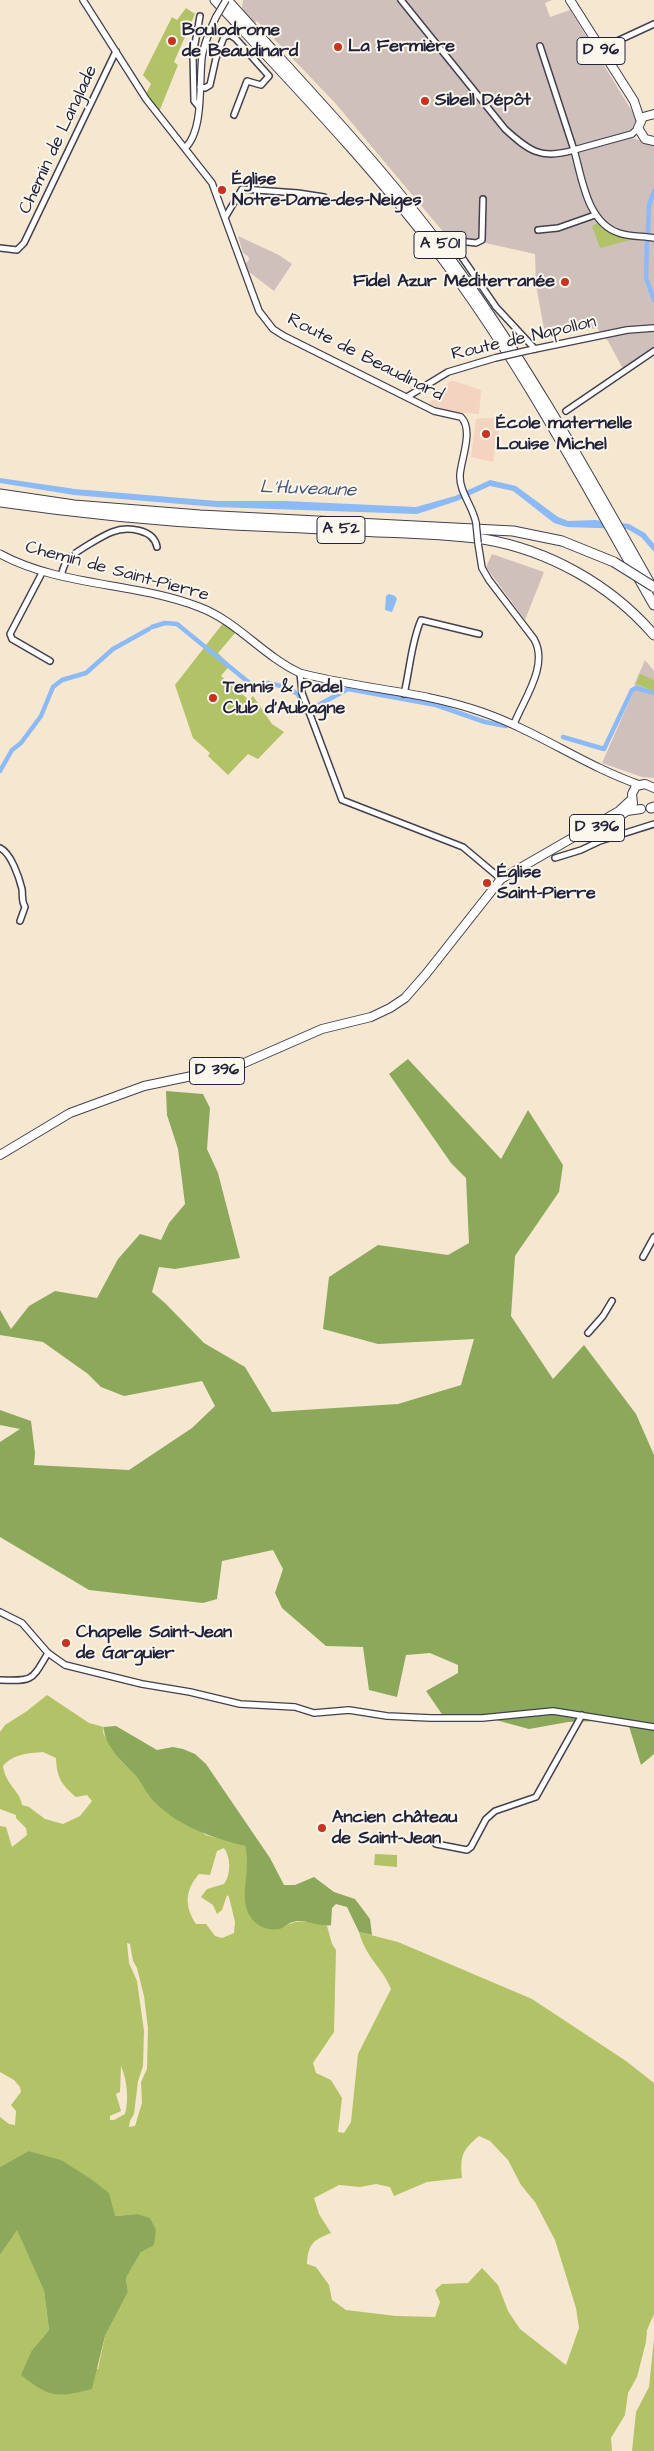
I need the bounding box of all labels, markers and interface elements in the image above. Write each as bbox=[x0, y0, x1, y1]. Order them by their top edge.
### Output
place label: Boulodrome de Beaudinard bbox=[182, 20, 298, 62]
marker: Boulodrome de Beaudinard bbox=[166, 35, 178, 47]
place label: La Fermière bbox=[348, 36, 455, 58]
road number: D 96 bbox=[577, 37, 625, 64]
marker: La Fermière bbox=[332, 41, 344, 53]
street label: Chemin de Langlade bbox=[15, 62, 103, 218]
place label: Sibell Dépôt bbox=[435, 90, 531, 112]
marker: Sibell Dépôt bbox=[419, 95, 431, 107]
place label: Église Notre-Dame-des-Neiges bbox=[232, 169, 422, 212]
marker: Église Notre-Dame-des-Neiges bbox=[216, 184, 228, 196]
road number: A 501 bbox=[414, 232, 466, 258]
place label: Fidel Azur Méditerranée bbox=[353, 271, 555, 293]
marker: Fidel Azur Méditerranée bbox=[559, 276, 571, 288]
street label: Route de Beaudinard bbox=[283, 309, 447, 407]
street label: Route de Napollon bbox=[450, 312, 598, 366]
place label: École maternelle Louise Michel bbox=[496, 413, 632, 456]
marker: École maternelle Louise Michel bbox=[480, 428, 492, 440]
water label: L'Huveaune bbox=[259, 477, 357, 503]
road number: A 52 bbox=[317, 516, 365, 544]
street label: Chemin de Saint-Pierre bbox=[23, 537, 211, 607]
place label: Tennis & Padel Club d'Aubagne bbox=[223, 677, 345, 720]
marker: Tennis & Padel Club d'Aubagne bbox=[207, 692, 219, 704]
road number: D 396 bbox=[570, 814, 624, 841]
place label: Église Saint-Pierre bbox=[497, 862, 596, 904]
marker: Église Saint-Pierre bbox=[481, 877, 493, 889]
road number: D 396 bbox=[190, 1058, 244, 1084]
place label: Chapelle Saint-Jean de Garguier bbox=[76, 1622, 232, 1665]
marker: Chapelle Saint-Jean de Garguier bbox=[60, 1637, 72, 1649]
place label: Ancien château de Saint-Jean bbox=[332, 1807, 457, 1850]
marker: Ancien château de Saint-Jean bbox=[316, 1822, 328, 1834]

